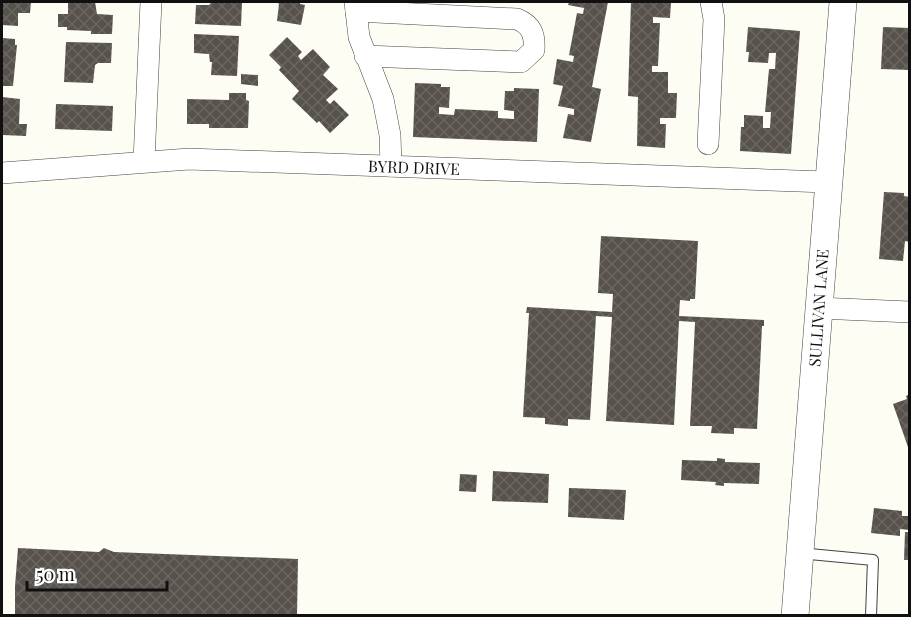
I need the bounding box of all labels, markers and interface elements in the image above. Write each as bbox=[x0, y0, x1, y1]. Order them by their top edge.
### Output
street label: BYRD DRIVE bbox=[368, 155, 460, 179]
street label: SULLIVAN LANE bbox=[803, 248, 833, 368]
scale bar bbox=[27, 554, 166, 592]
text: 50 m bbox=[36, 562, 75, 586]

